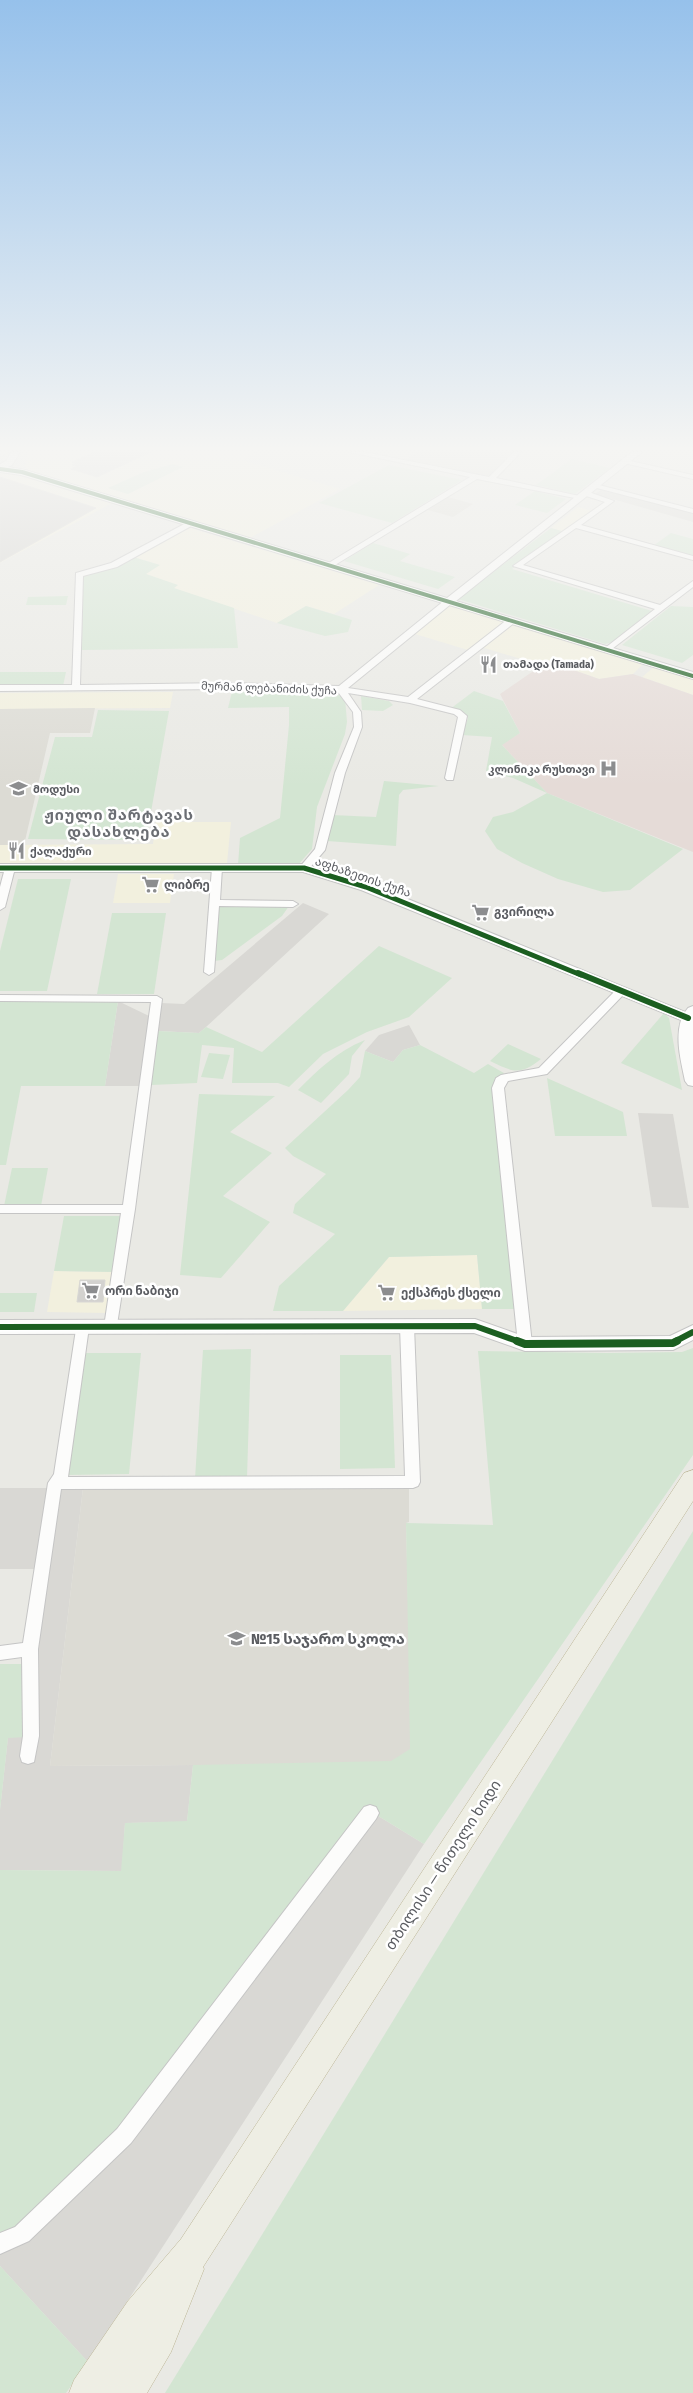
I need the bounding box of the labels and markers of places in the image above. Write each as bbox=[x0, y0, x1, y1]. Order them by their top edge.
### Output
restaurant icon: თამადა (Tamada) bbox=[479, 654, 499, 674]
place label: თამადა (Tamada) bbox=[503, 658, 594, 671]
hospital icon: კლინიკა რუსთავი bbox=[599, 759, 619, 779]
place label: კლინიკა რუსთავი bbox=[488, 763, 595, 776]
school or university icon: მოდუსი bbox=[9, 779, 29, 799]
place label: მოდუსი bbox=[33, 783, 80, 796]
restaurant icon: ქალაქური bbox=[6, 841, 26, 861]
place label: ქალაქური bbox=[30, 845, 92, 858]
supermarket icon: ლიბრე bbox=[140, 875, 160, 895]
place label: ლიბრე bbox=[164, 878, 210, 893]
supermarket icon: გვირილა bbox=[470, 902, 490, 922]
place label: გვირილა bbox=[494, 905, 554, 920]
supermarket icon: ორი ნაბიჯი bbox=[81, 1281, 101, 1301]
supermarket icon: ექსპრეს ქსელი bbox=[377, 1283, 397, 1303]
place label: ორი ნაბიჯი bbox=[105, 1284, 179, 1298]
place label: ექსპრეს ქსელი bbox=[401, 1286, 501, 1301]
school or university icon: №15 საჯარო სკოლა bbox=[227, 1629, 247, 1649]
place label: №15 საჯარო სკოლა bbox=[251, 1630, 405, 1648]

